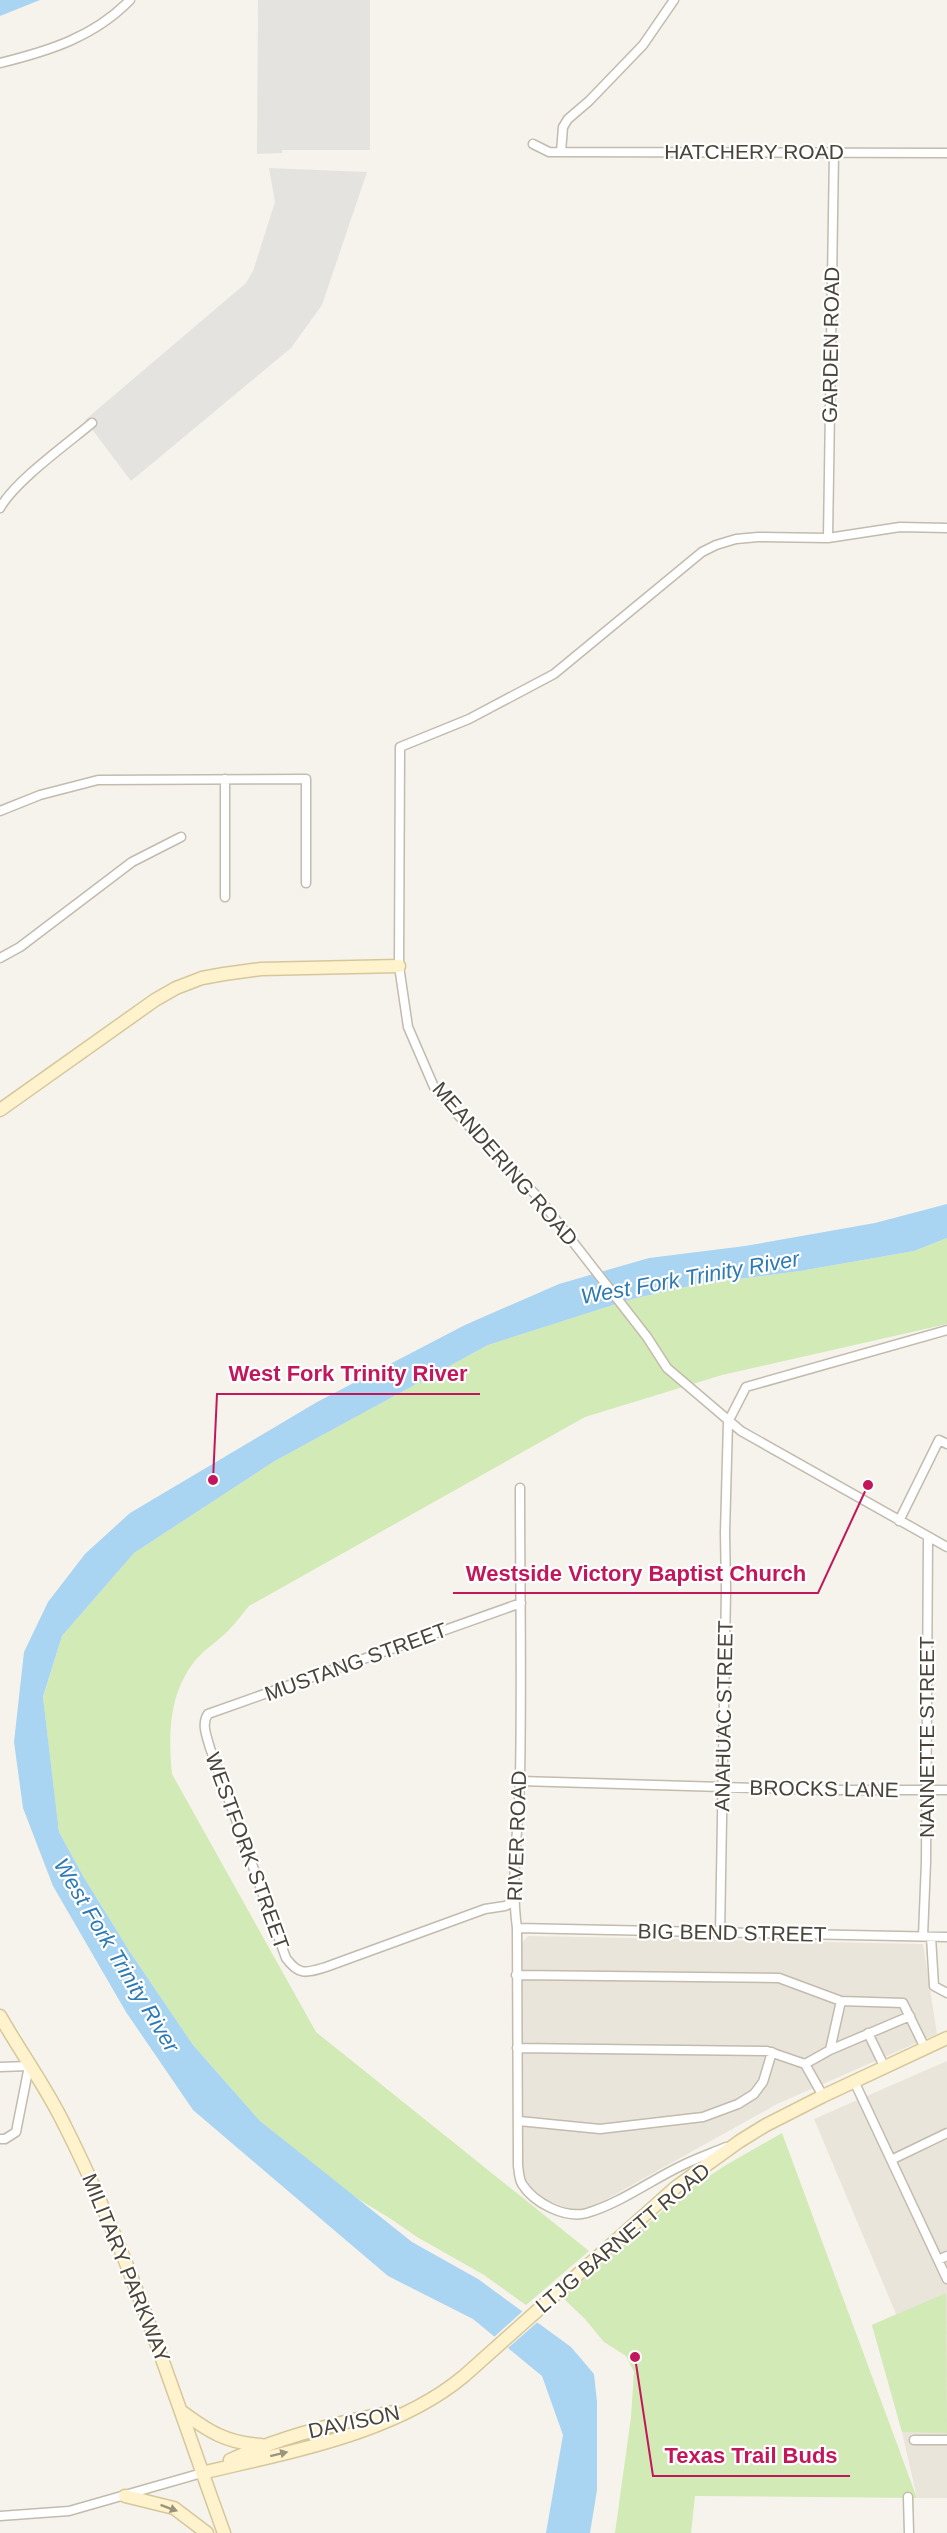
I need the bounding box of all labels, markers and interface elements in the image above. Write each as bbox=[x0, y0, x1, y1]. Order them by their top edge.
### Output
street label: HATCHERY ROAD bbox=[664, 140, 844, 163]
street label: GARDEN ROAD bbox=[818, 267, 843, 423]
street label: MEANDERING ROAD bbox=[428, 1077, 583, 1250]
water label: West Fork Trinity River bbox=[579, 1246, 803, 1309]
callout: West Fork Trinity River bbox=[217, 1354, 480, 1394]
text: West Fork Trinity River bbox=[228, 1361, 468, 1386]
callout: Westside Victory Baptist Church bbox=[453, 1553, 818, 1593]
text: Westside Victory Baptist Church bbox=[466, 1561, 806, 1586]
street label: MUSTANG STREET bbox=[262, 1618, 450, 1705]
street label: ANAHUAC STREET bbox=[710, 1620, 737, 1812]
street label: NANNETTE STREET bbox=[915, 1636, 938, 1838]
street label: WESTFORK STREET bbox=[201, 1749, 294, 1952]
street label: RIVER ROAD bbox=[503, 1770, 530, 1902]
street label: BROCKS LANE bbox=[749, 1776, 899, 1801]
water label: West Fork Trinity River bbox=[49, 1854, 185, 2058]
street label: BIG BEND STREET bbox=[637, 1919, 827, 1946]
street label: LTJG BARNETT ROAD bbox=[531, 2158, 714, 2317]
street label: MILITARY PARKWAY bbox=[78, 2170, 175, 2366]
street label: DAVISON bbox=[306, 2401, 402, 2442]
callout: Texas Trail Buds bbox=[653, 2436, 850, 2476]
text: Texas Trail Buds bbox=[664, 2443, 838, 2468]
one-way arrow bbox=[270, 2448, 288, 2458]
one-way arrow bbox=[160, 2503, 178, 2513]

